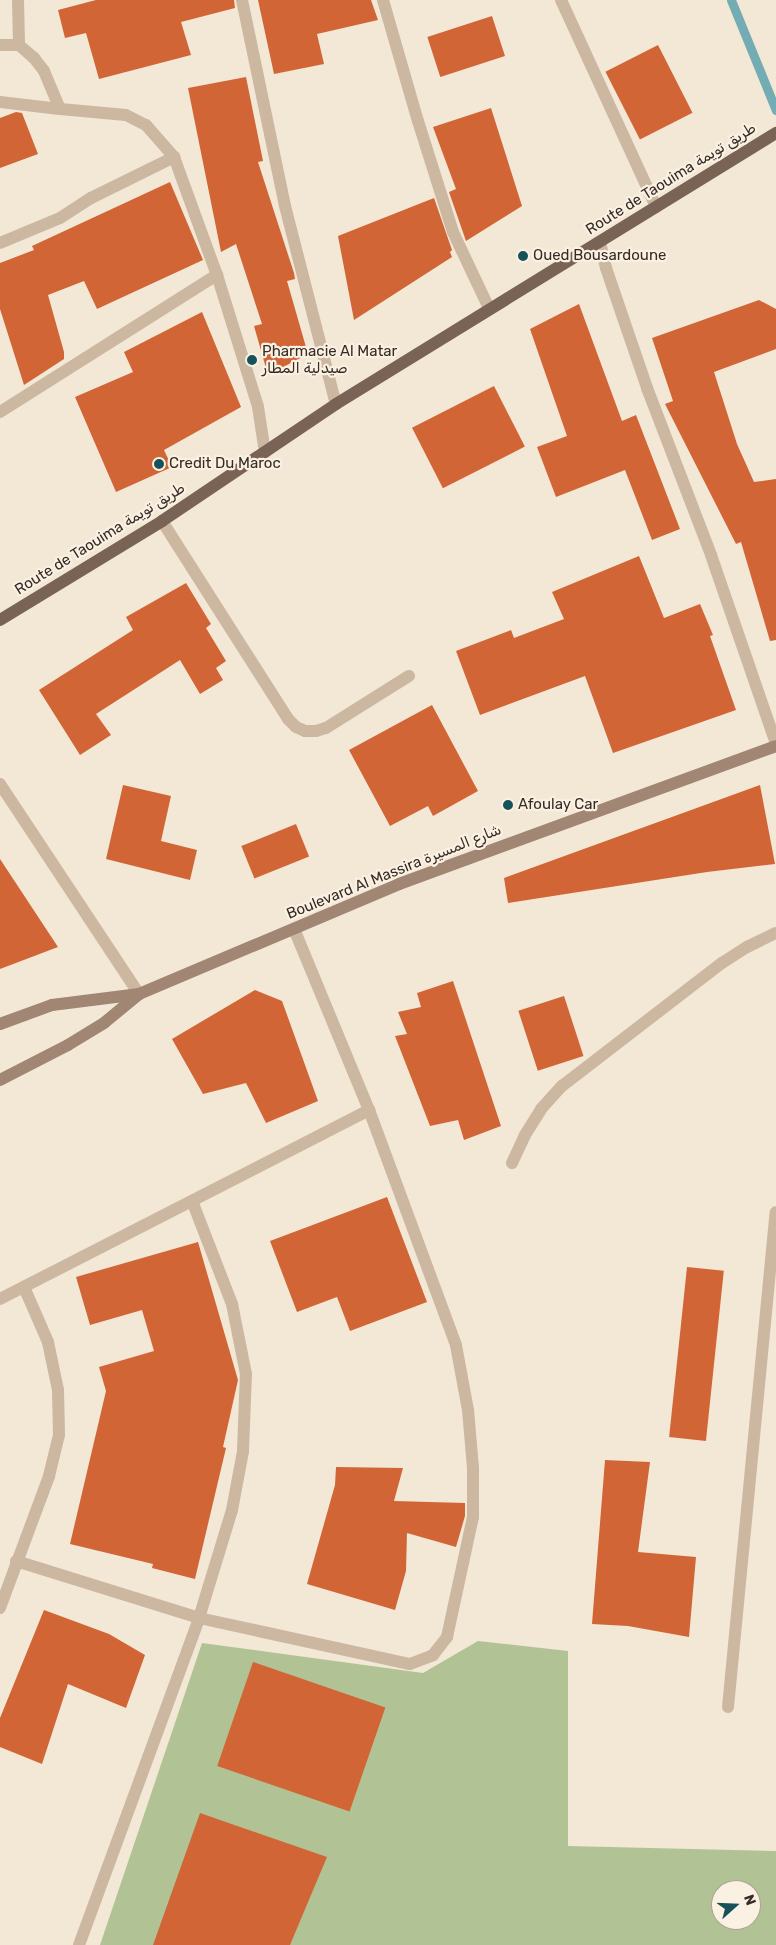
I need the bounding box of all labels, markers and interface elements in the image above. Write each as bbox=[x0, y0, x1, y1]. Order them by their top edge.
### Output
street label: Route de Taouima طريق تويمة bbox=[583, 119, 759, 239]
place label: Oued Bousardoune bbox=[533, 247, 666, 265]
marker: Oued Bousardoune bbox=[517, 250, 529, 262]
place label: Pharmacie Al Matar صيدلية المطار bbox=[262, 342, 398, 377]
marker: Pharmacie Al Matar صيدلية المطار bbox=[246, 354, 258, 366]
place label: Credit Du Maroc bbox=[169, 455, 281, 473]
marker: Credit Du Maroc bbox=[153, 458, 165, 470]
street label: Route de Taouima طريق تويمة bbox=[12, 479, 188, 599]
place label: Afoulay Car bbox=[518, 796, 599, 814]
marker: Afoulay Car bbox=[502, 799, 514, 811]
street label: Boulevard Al Massira شارع المسيرة bbox=[284, 821, 504, 923]
north arrow bbox=[711, 1880, 761, 1930]
text: N bbox=[740, 1892, 759, 1908]

